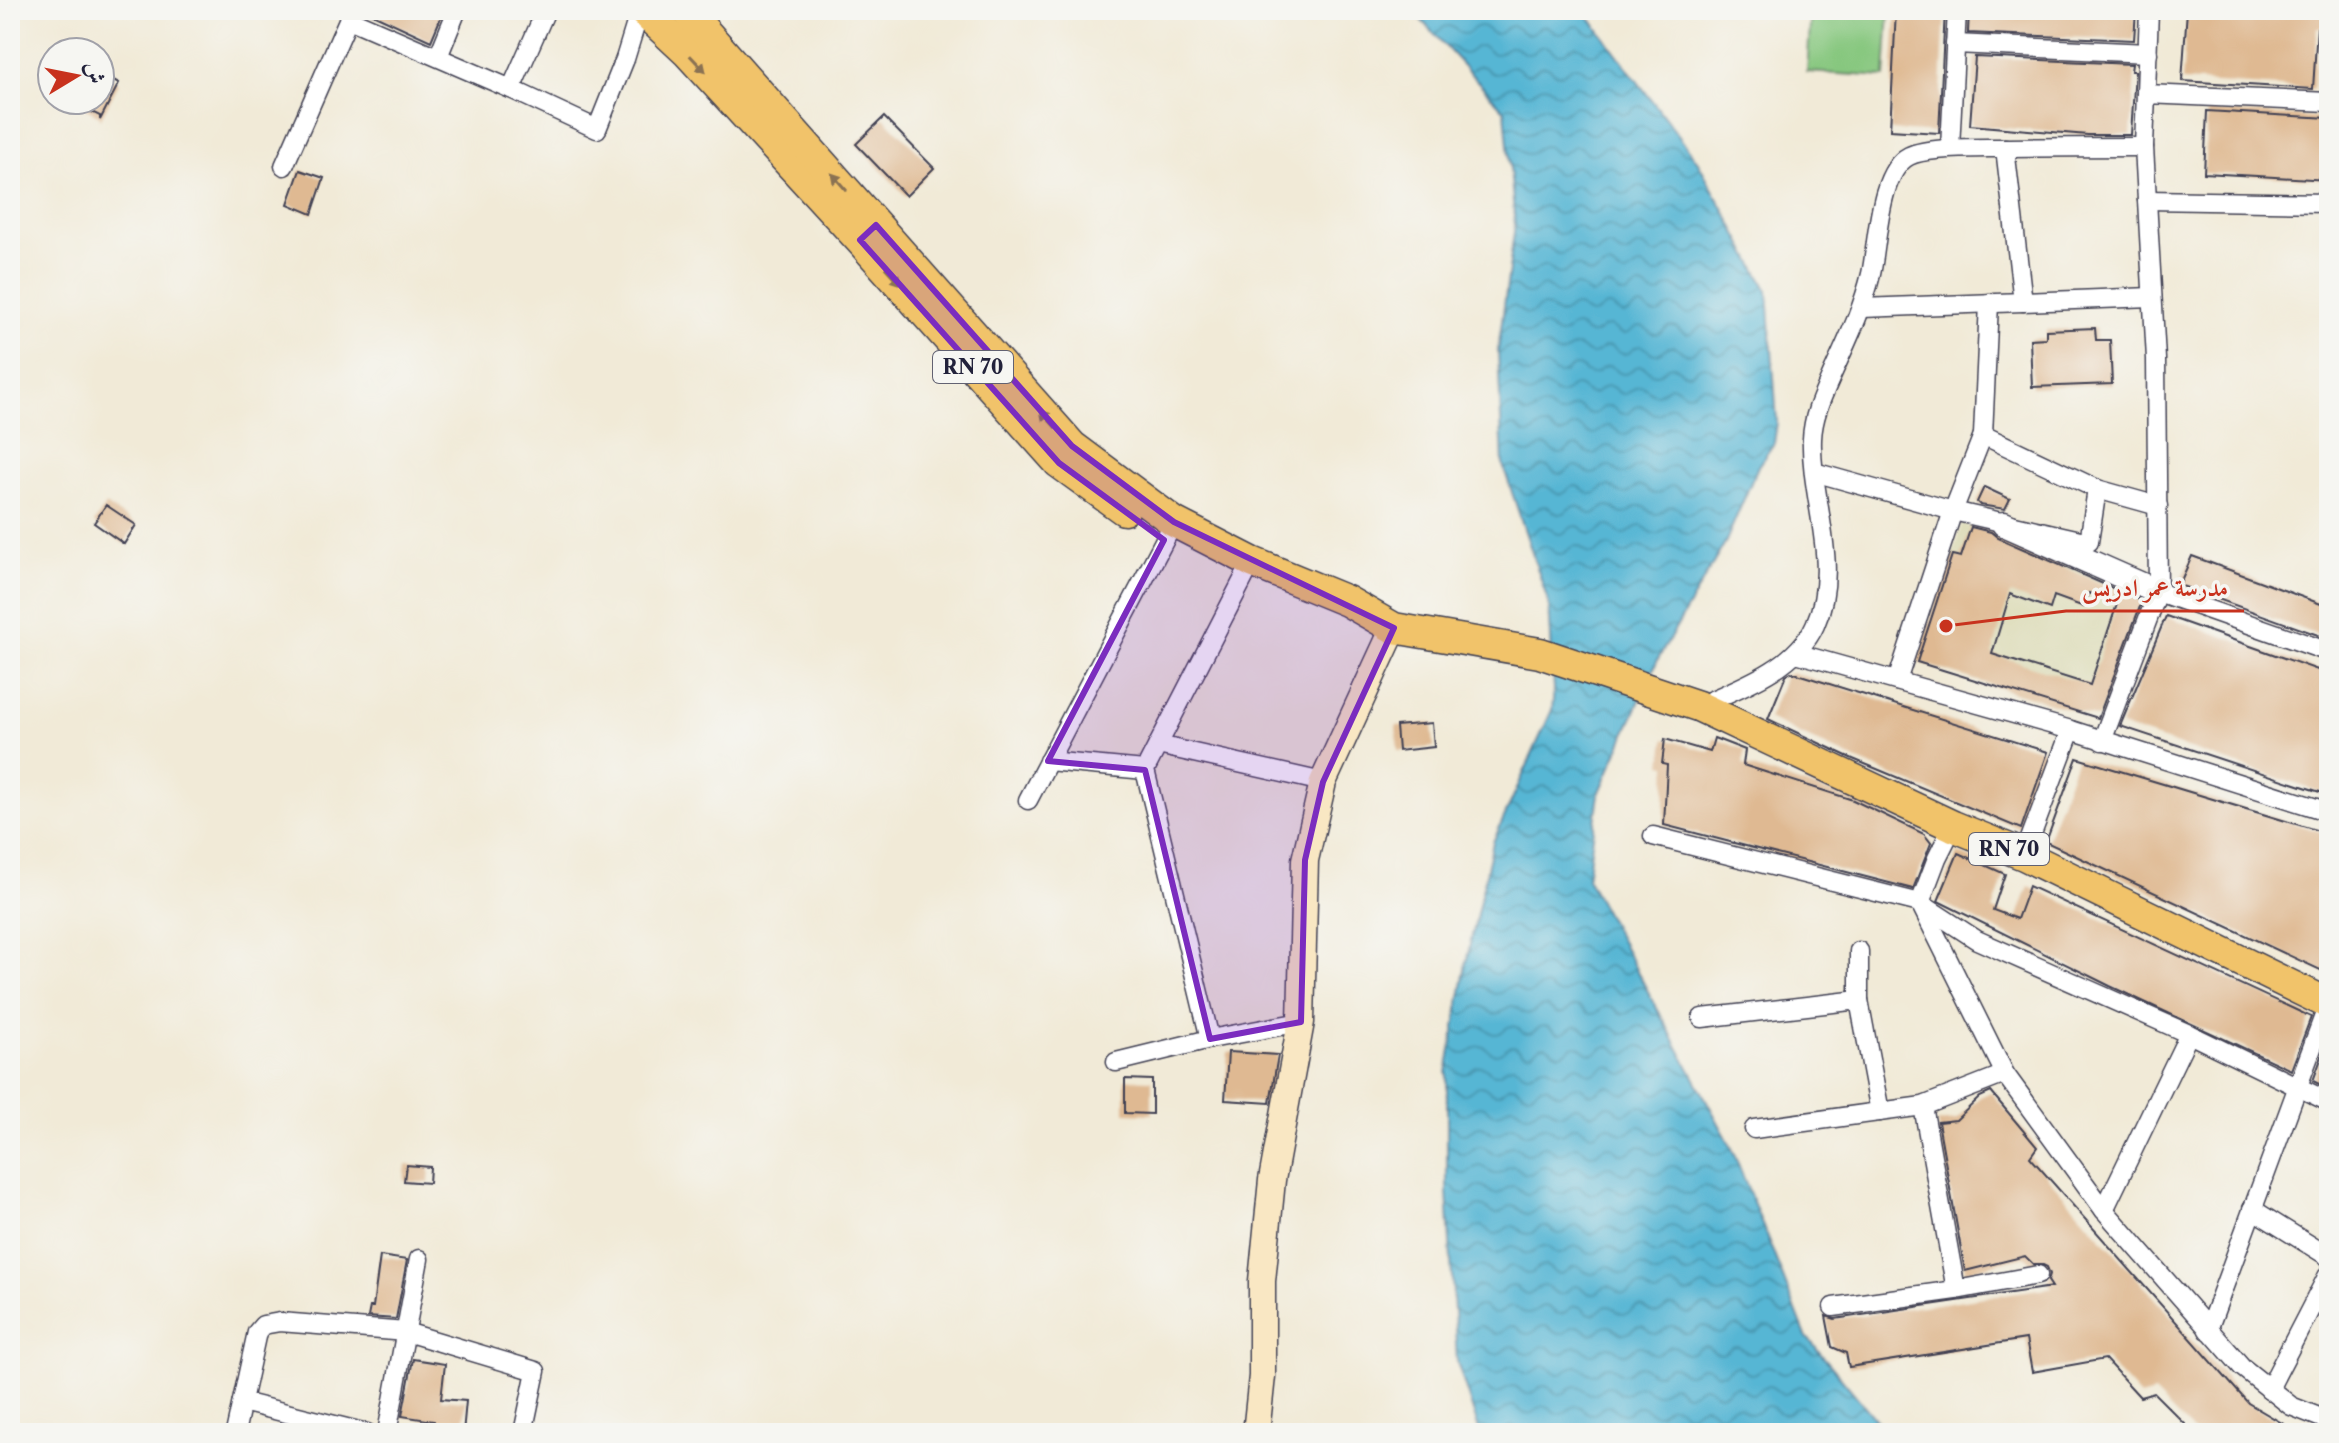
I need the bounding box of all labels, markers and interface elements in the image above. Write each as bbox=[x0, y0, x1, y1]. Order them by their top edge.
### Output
north arrow bbox=[36, 36, 116, 116]
one-way arrow bbox=[689, 54, 707, 73]
text: ش bbox=[80, 60, 110, 86]
one-way arrow bbox=[830, 172, 848, 191]
one-way arrow bbox=[883, 267, 901, 286]
road number: RN 70 bbox=[933, 351, 1013, 383]
one-way arrow bbox=[1040, 409, 1057, 429]
callout: مدرسة عمر ادريس bbox=[2066, 563, 2244, 611]
text: مدرسة عمر ادريس bbox=[2082, 573, 2228, 604]
road number: RN 70 bbox=[1969, 833, 2049, 865]

